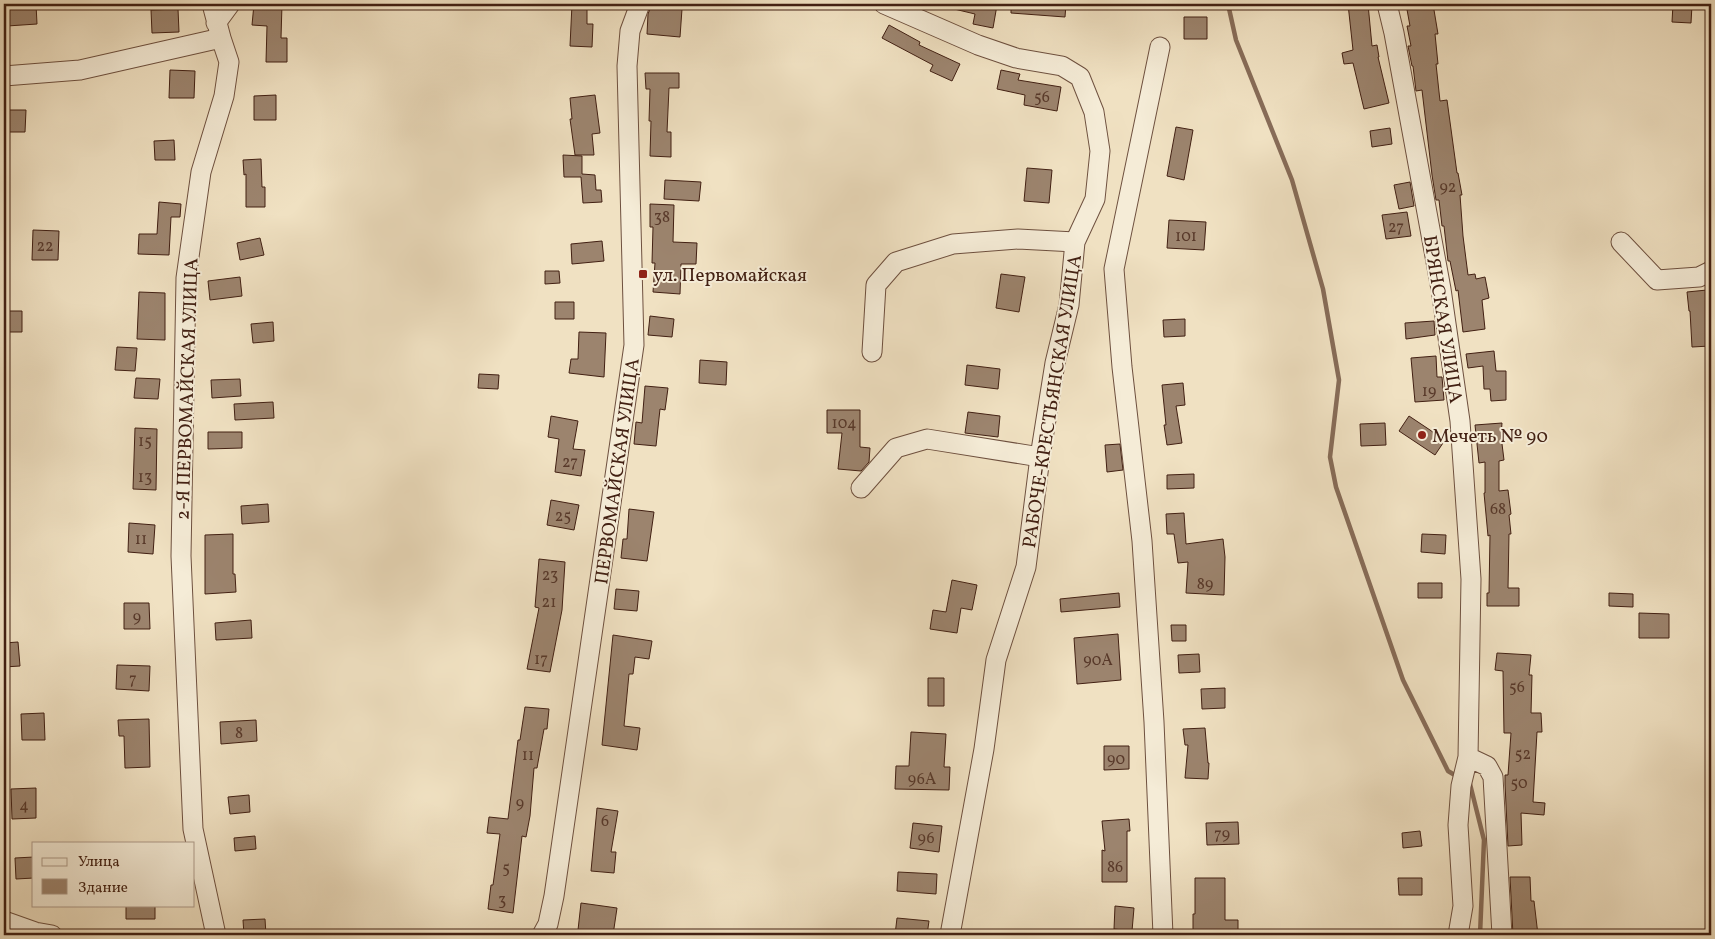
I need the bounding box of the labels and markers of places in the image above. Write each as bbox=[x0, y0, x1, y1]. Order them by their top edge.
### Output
place label: ул. Первомайская bbox=[653, 263, 807, 289]
marker: ул. Первомайская bbox=[637, 268, 649, 280]
place label: Мечеть № 90 bbox=[1432, 424, 1548, 450]
marker: Мечеть № 90 bbox=[1416, 429, 1428, 441]

